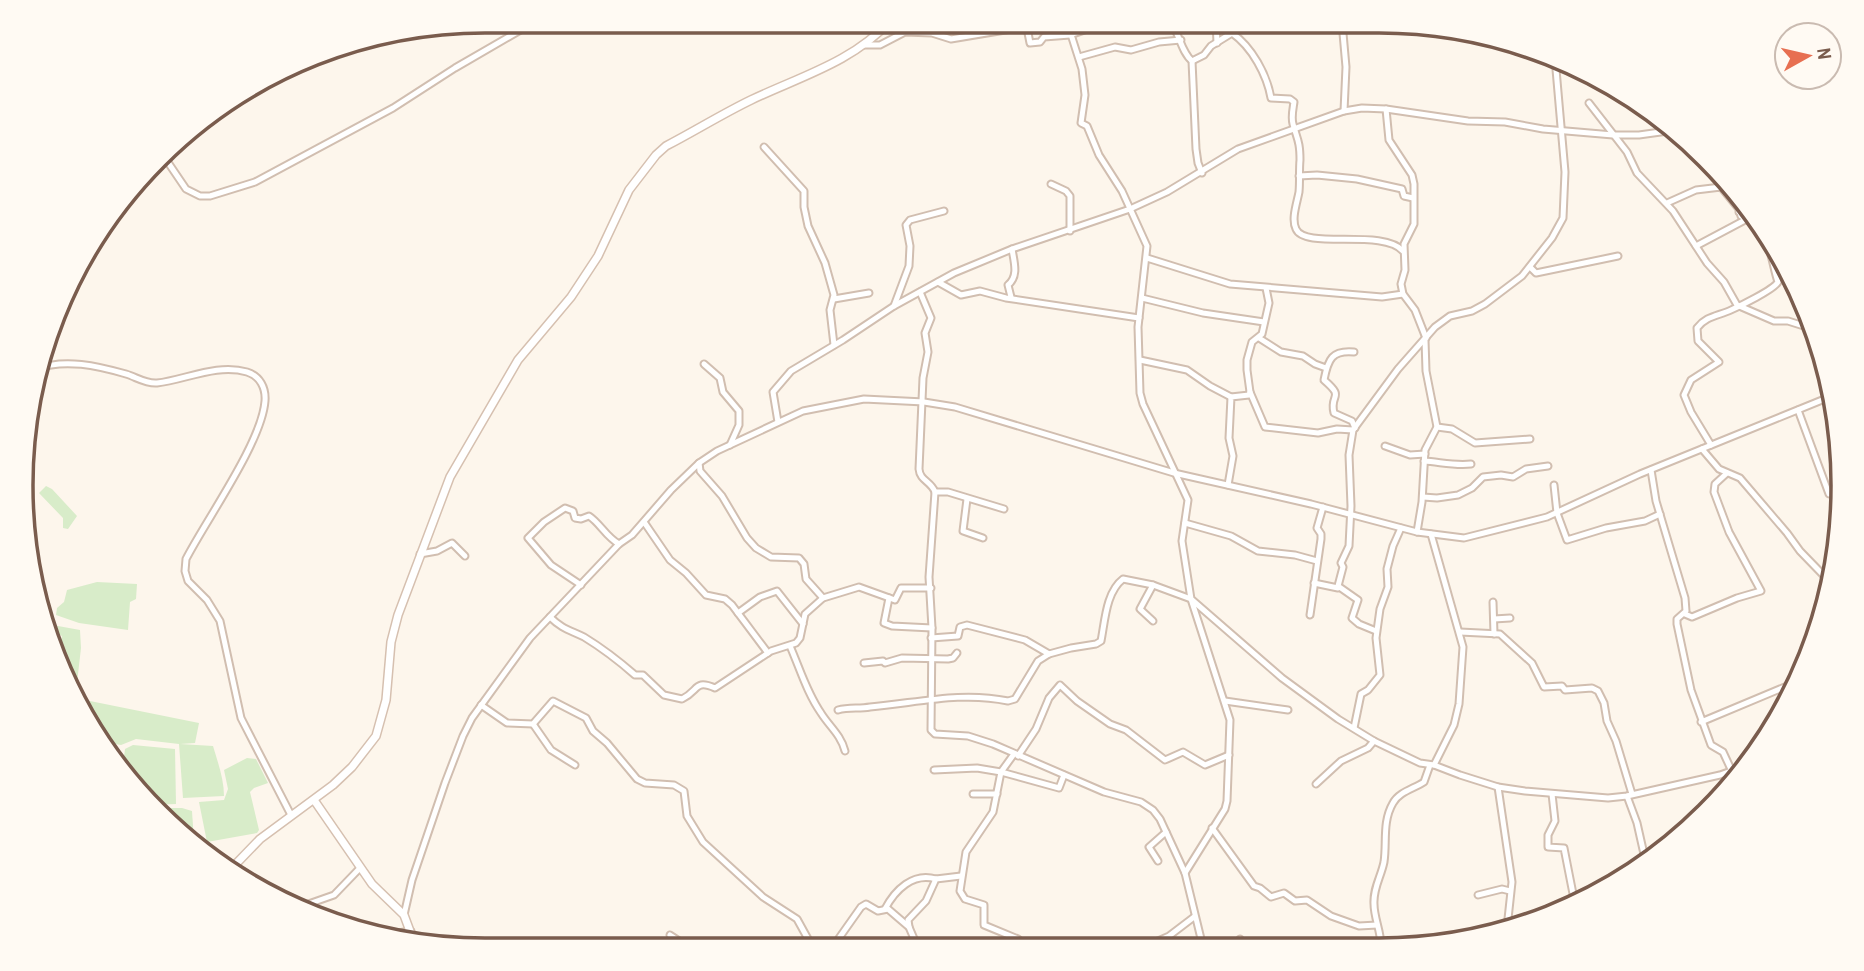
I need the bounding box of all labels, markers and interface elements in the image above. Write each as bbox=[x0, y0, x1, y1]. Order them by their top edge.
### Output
north arrow bbox=[1773, 21, 1843, 91]
text: N bbox=[1811, 46, 1838, 61]

